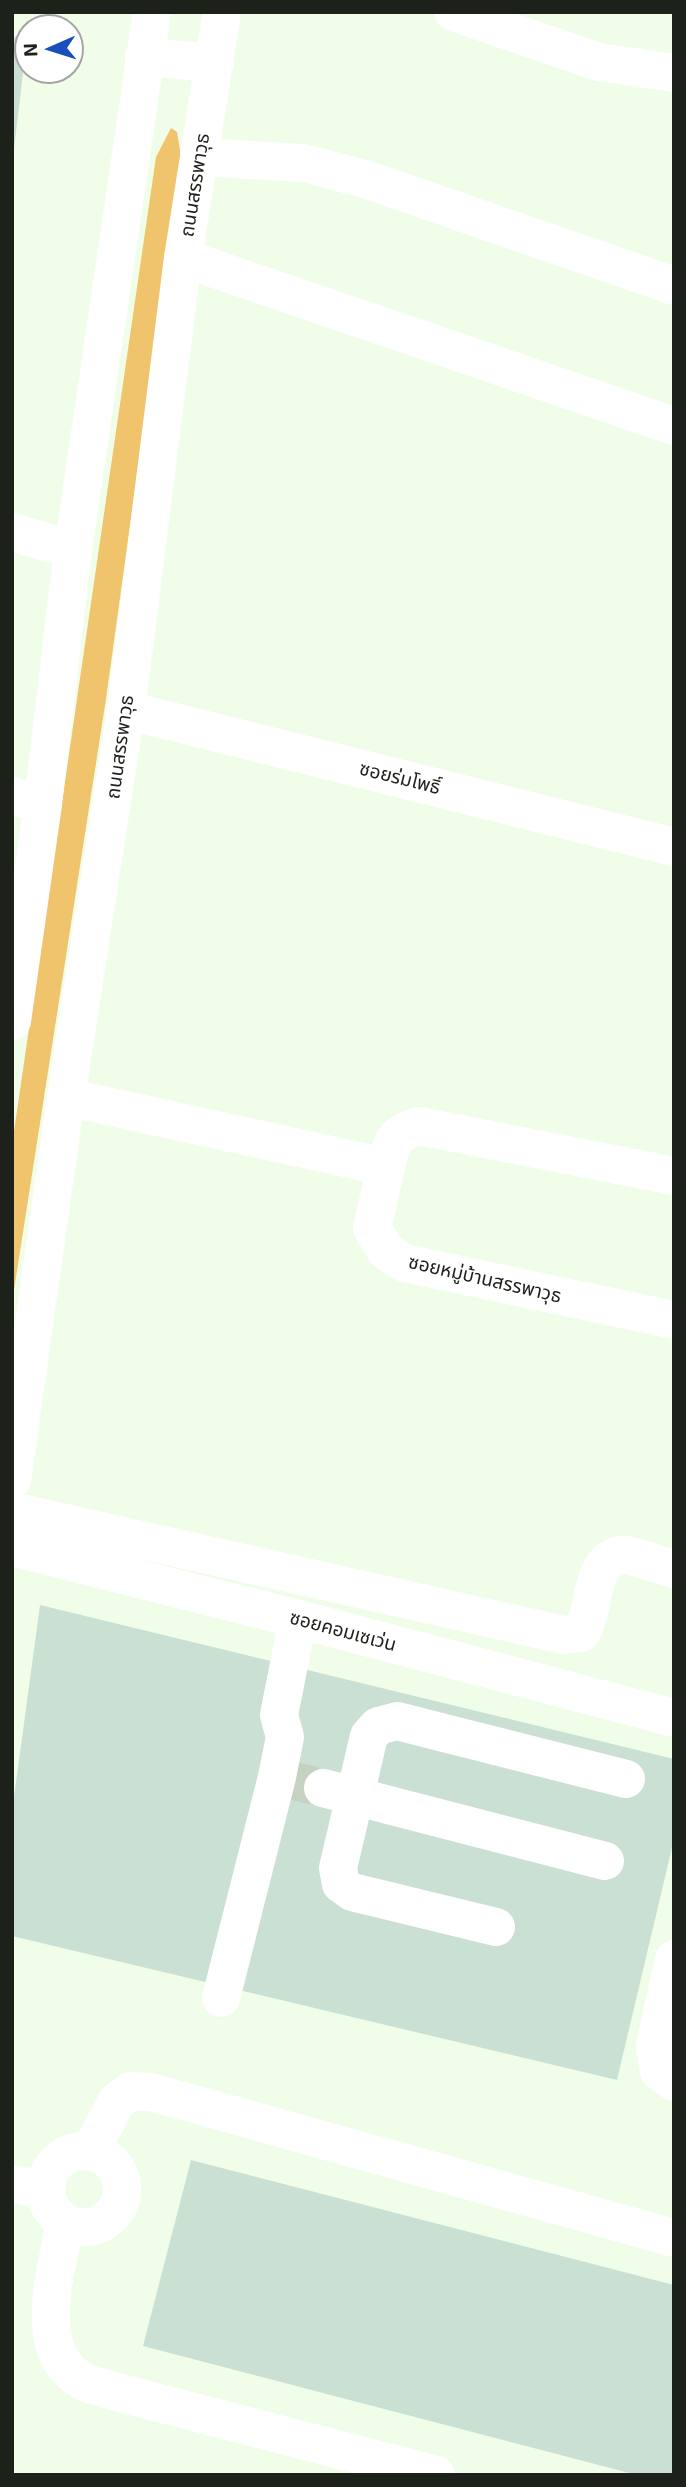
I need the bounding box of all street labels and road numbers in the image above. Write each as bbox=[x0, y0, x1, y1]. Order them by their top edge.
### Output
street label: ถนนสรรพาวุธ bbox=[176, 131, 214, 239]
street label: ถนนสรรพาวุธ bbox=[101, 694, 139, 800]
street label: ซอยร่มโพธิ์ bbox=[357, 757, 443, 799]
street label: ซอยหมู่บ้านสรรพาวุธ bbox=[406, 1250, 564, 1308]
street label: ซอยคอมเซเว่น bbox=[287, 1606, 399, 1656]

